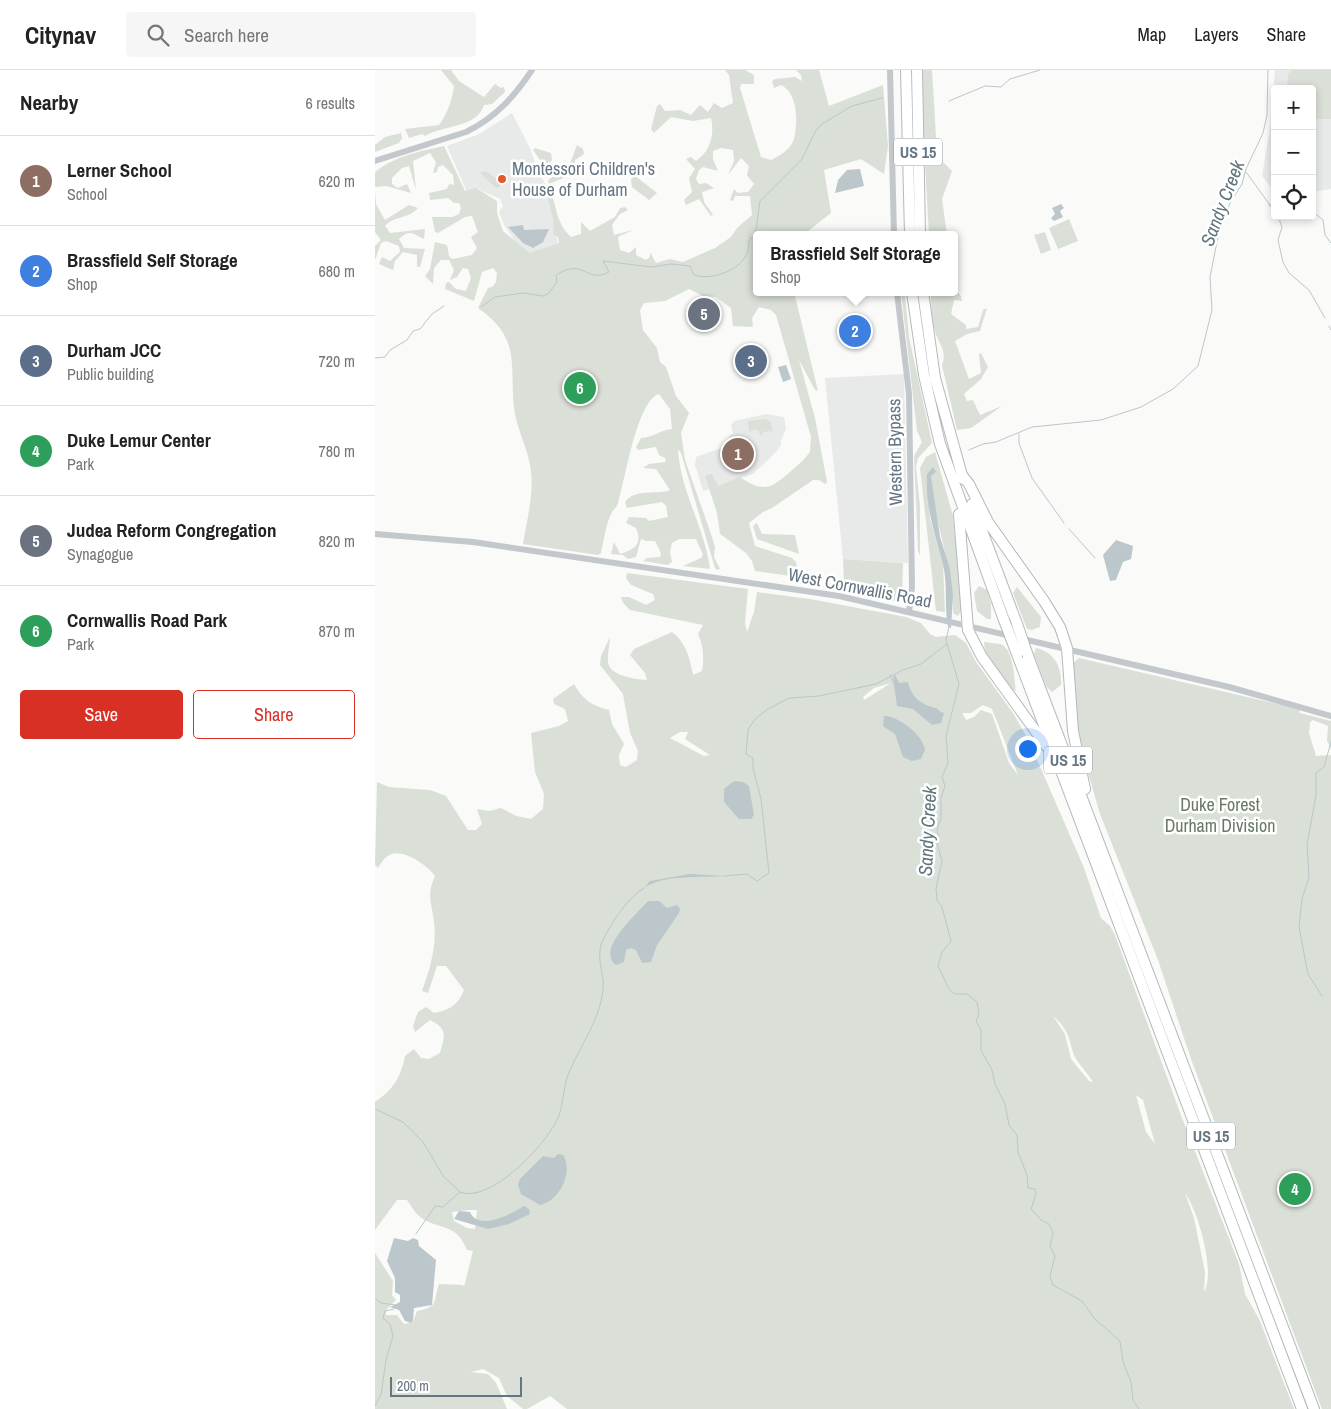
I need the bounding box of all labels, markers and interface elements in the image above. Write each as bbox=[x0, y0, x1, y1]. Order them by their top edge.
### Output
search box bbox=[126, 12, 476, 57]
text: Citynav bbox=[25, 19, 96, 51]
icon: search bbox=[144, 21, 172, 49]
text: Search here bbox=[184, 22, 269, 48]
text: Map bbox=[1138, 22, 1166, 47]
text: Layers bbox=[1194, 22, 1239, 47]
text: Share bbox=[1267, 22, 1306, 47]
map controls bbox=[1271, 85, 1316, 220]
button: + bbox=[1271, 85, 1316, 130]
text: Nearby bbox=[20, 88, 78, 117]
text: 6 results bbox=[305, 92, 355, 114]
button: − bbox=[1271, 130, 1316, 175]
road number: US 15 bbox=[894, 138, 942, 165]
water label: Sandy Creek bbox=[1194, 155, 1251, 250]
place label: Montessori Children's House of Durham bbox=[512, 156, 655, 202]
text: Lerner School bbox=[67, 157, 172, 183]
text: 1 bbox=[32, 170, 40, 192]
text: 620 m bbox=[319, 170, 355, 192]
marker: Montessori Children's House of Durham bbox=[496, 173, 508, 185]
button: locate bbox=[1271, 175, 1316, 220]
text: School bbox=[67, 183, 107, 205]
popup bbox=[753, 231, 958, 296]
text: Brassfield Self Storage bbox=[770, 240, 941, 266]
text: Brassfield Self Storage bbox=[67, 247, 238, 273]
text: 2 bbox=[32, 260, 40, 282]
text: 680 m bbox=[319, 260, 355, 282]
text: Shop bbox=[770, 266, 801, 288]
text: Shop bbox=[67, 273, 98, 295]
pin: 5 bbox=[688, 295, 720, 333]
pin: 2 bbox=[839, 312, 871, 350]
text: Durham JCC bbox=[67, 337, 161, 363]
pin: 3 bbox=[735, 342, 767, 380]
text: 3 bbox=[32, 350, 40, 372]
text: 720 m bbox=[319, 350, 355, 372]
text: Public building bbox=[67, 363, 154, 385]
pin: 6 bbox=[564, 369, 596, 407]
street label: Western Bypass bbox=[881, 398, 908, 506]
text: Duke Lemur Center bbox=[67, 427, 211, 453]
pin: 1 bbox=[722, 435, 754, 473]
text: 4 bbox=[32, 440, 40, 462]
text: 780 m bbox=[319, 440, 355, 462]
text: Park bbox=[67, 453, 94, 475]
text: Judea Reform Congregation bbox=[67, 517, 277, 543]
text: 5 bbox=[32, 530, 40, 552]
text: 820 m bbox=[319, 530, 355, 552]
text: Synagogue bbox=[67, 543, 133, 565]
street label: West Cornwallis Road bbox=[786, 561, 934, 614]
text: Cornwallis Road Park bbox=[67, 607, 227, 633]
text: 6 bbox=[32, 620, 40, 642]
text: 870 m bbox=[319, 620, 355, 642]
text: Park bbox=[67, 633, 94, 655]
button: Save bbox=[20, 690, 183, 739]
button: Share bbox=[193, 690, 355, 739]
your location bbox=[1015, 736, 1041, 762]
road number: US 15 bbox=[1044, 746, 1092, 774]
water label: Sandy Creek bbox=[912, 784, 942, 877]
park label: Duke Forest Durham Division bbox=[1165, 792, 1275, 838]
road number: US 15 bbox=[1187, 1122, 1235, 1150]
pin: 4 bbox=[1279, 1170, 1311, 1208]
scale bar bbox=[390, 1374, 523, 1397]
text: 200 m bbox=[397, 1377, 429, 1395]

